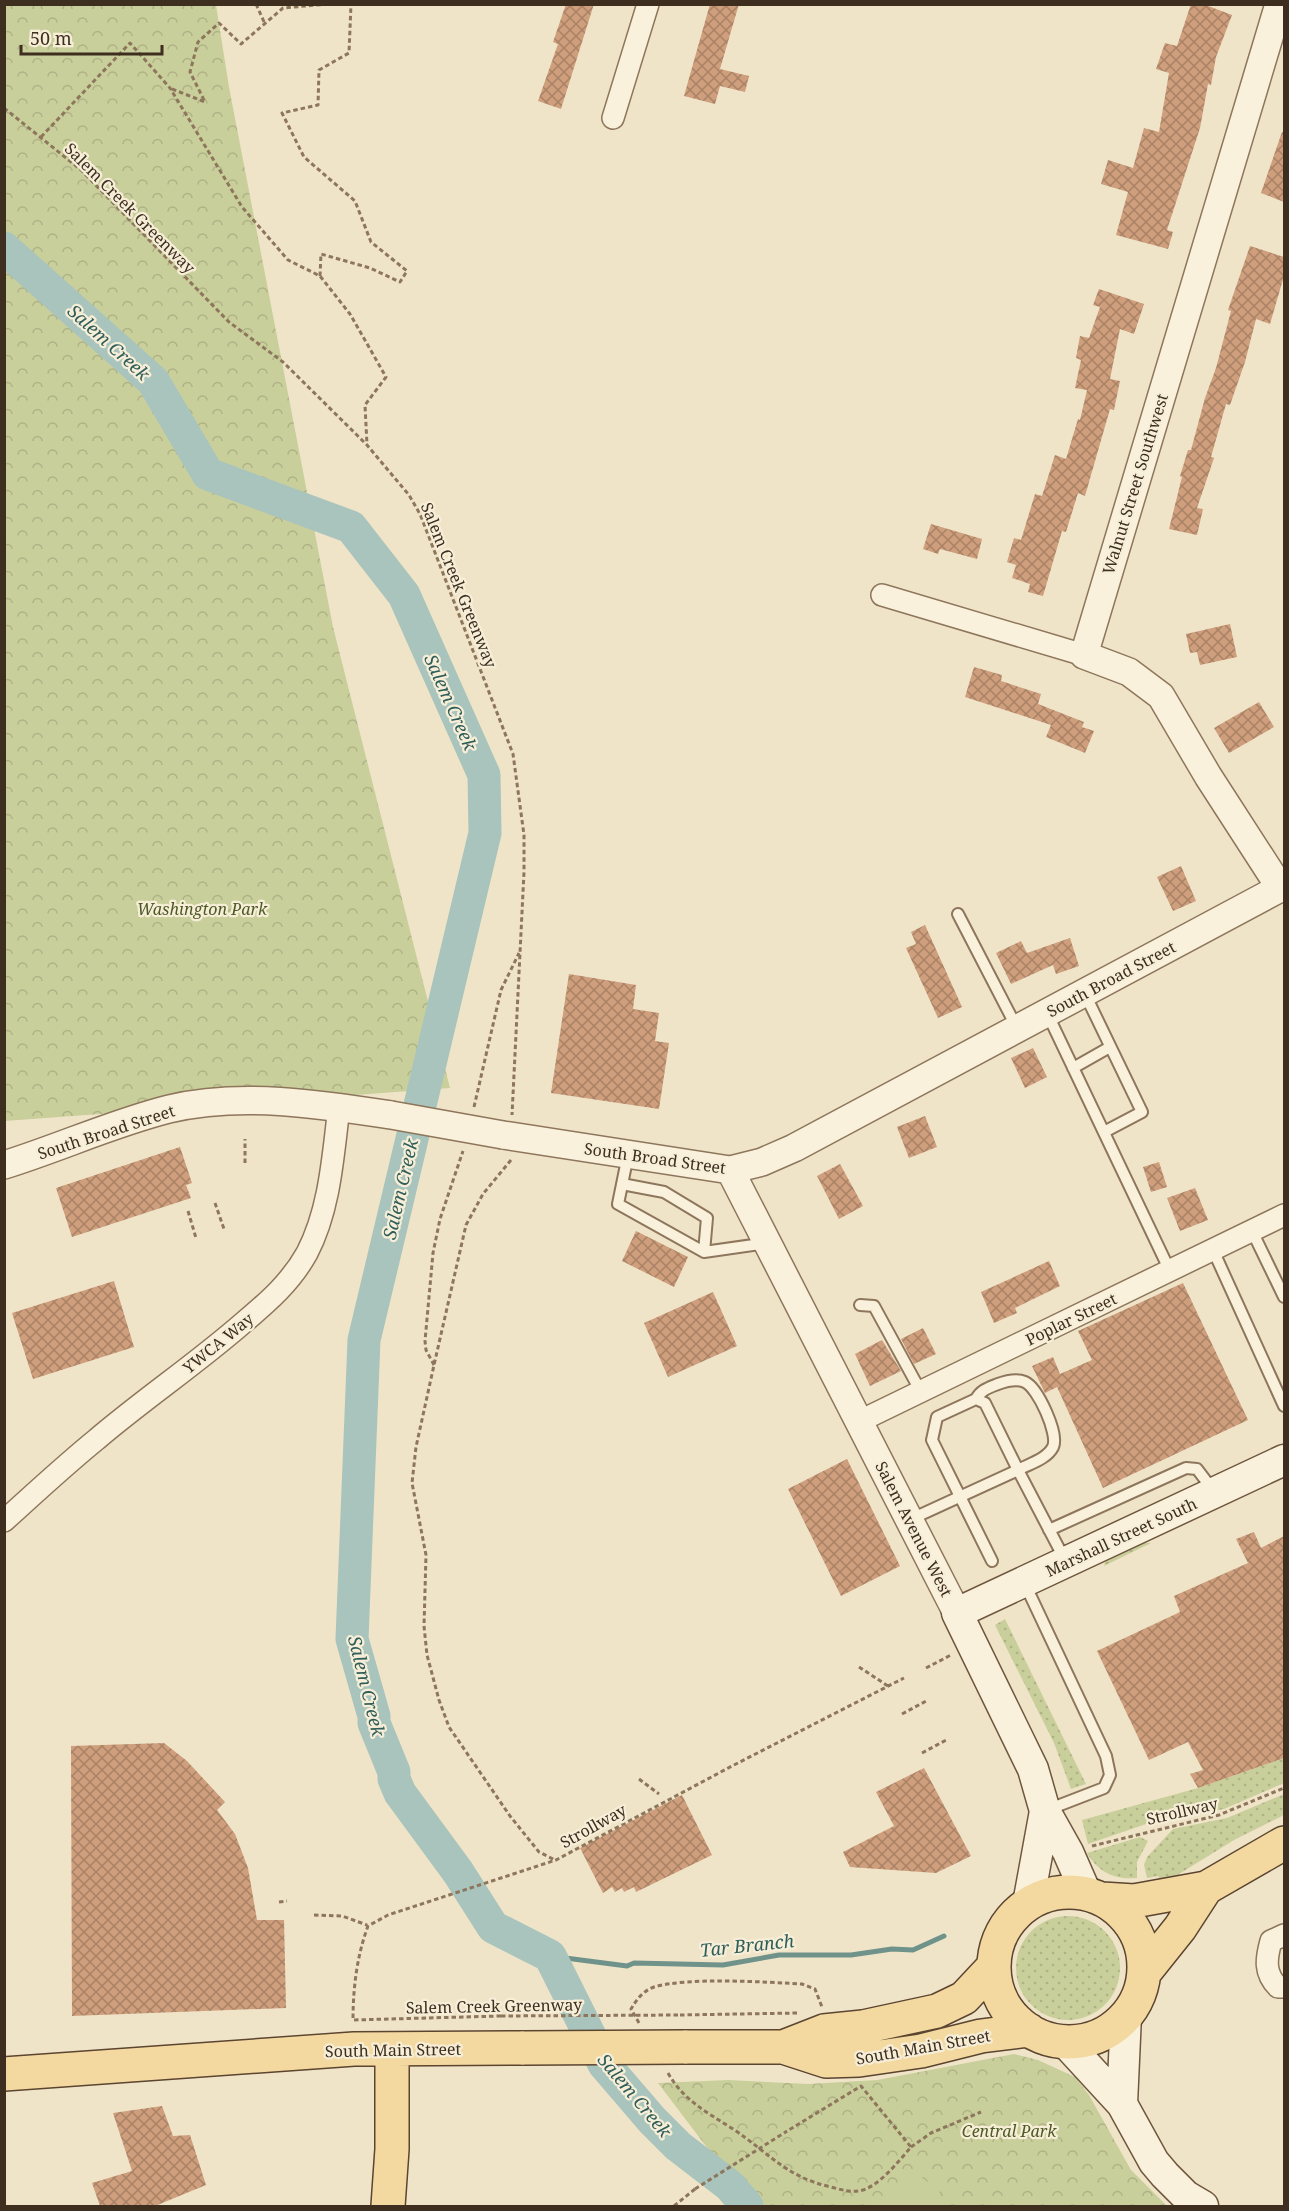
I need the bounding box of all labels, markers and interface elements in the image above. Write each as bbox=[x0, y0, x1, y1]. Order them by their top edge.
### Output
scale bar bbox=[21, 18, 162, 56]
text: 50 m bbox=[30, 26, 72, 50]
street label: Salem Creek Greenway bbox=[60, 138, 201, 279]
water label: Salem Creek bbox=[63, 299, 156, 386]
street label: Walnut Street Southwest bbox=[1097, 391, 1173, 577]
street label: Salem Creek Greenway bbox=[416, 499, 503, 672]
water label: Salem Creek bbox=[419, 650, 483, 754]
park label: Washington Park bbox=[137, 898, 268, 920]
street label: South Broad Street bbox=[1043, 936, 1180, 1022]
street label: South Broad Street bbox=[35, 1099, 178, 1165]
water label: Salem Creek bbox=[377, 1136, 423, 1242]
street label: South Broad Street bbox=[583, 1137, 728, 1179]
street label: Poplar Street bbox=[1022, 1287, 1121, 1351]
street label: YWCA Way bbox=[177, 1307, 259, 1379]
street label: Salem Avenue West bbox=[870, 1458, 958, 1601]
street label: Marshall Street South bbox=[1042, 1492, 1200, 1582]
water label: Salem Creek bbox=[343, 1633, 391, 1739]
street label: Strollway bbox=[1144, 1792, 1221, 1830]
street label: Strollway bbox=[556, 1798, 631, 1853]
water label: Tar Branch bbox=[699, 1928, 796, 1962]
street label: Salem Creek Greenway bbox=[406, 1993, 583, 2019]
street label: South Main Street bbox=[854, 2024, 992, 2070]
street label: South Main Street bbox=[325, 2038, 462, 2062]
water label: Salem Creek bbox=[593, 2048, 678, 2143]
park label: Central Park bbox=[962, 2120, 1057, 2142]

